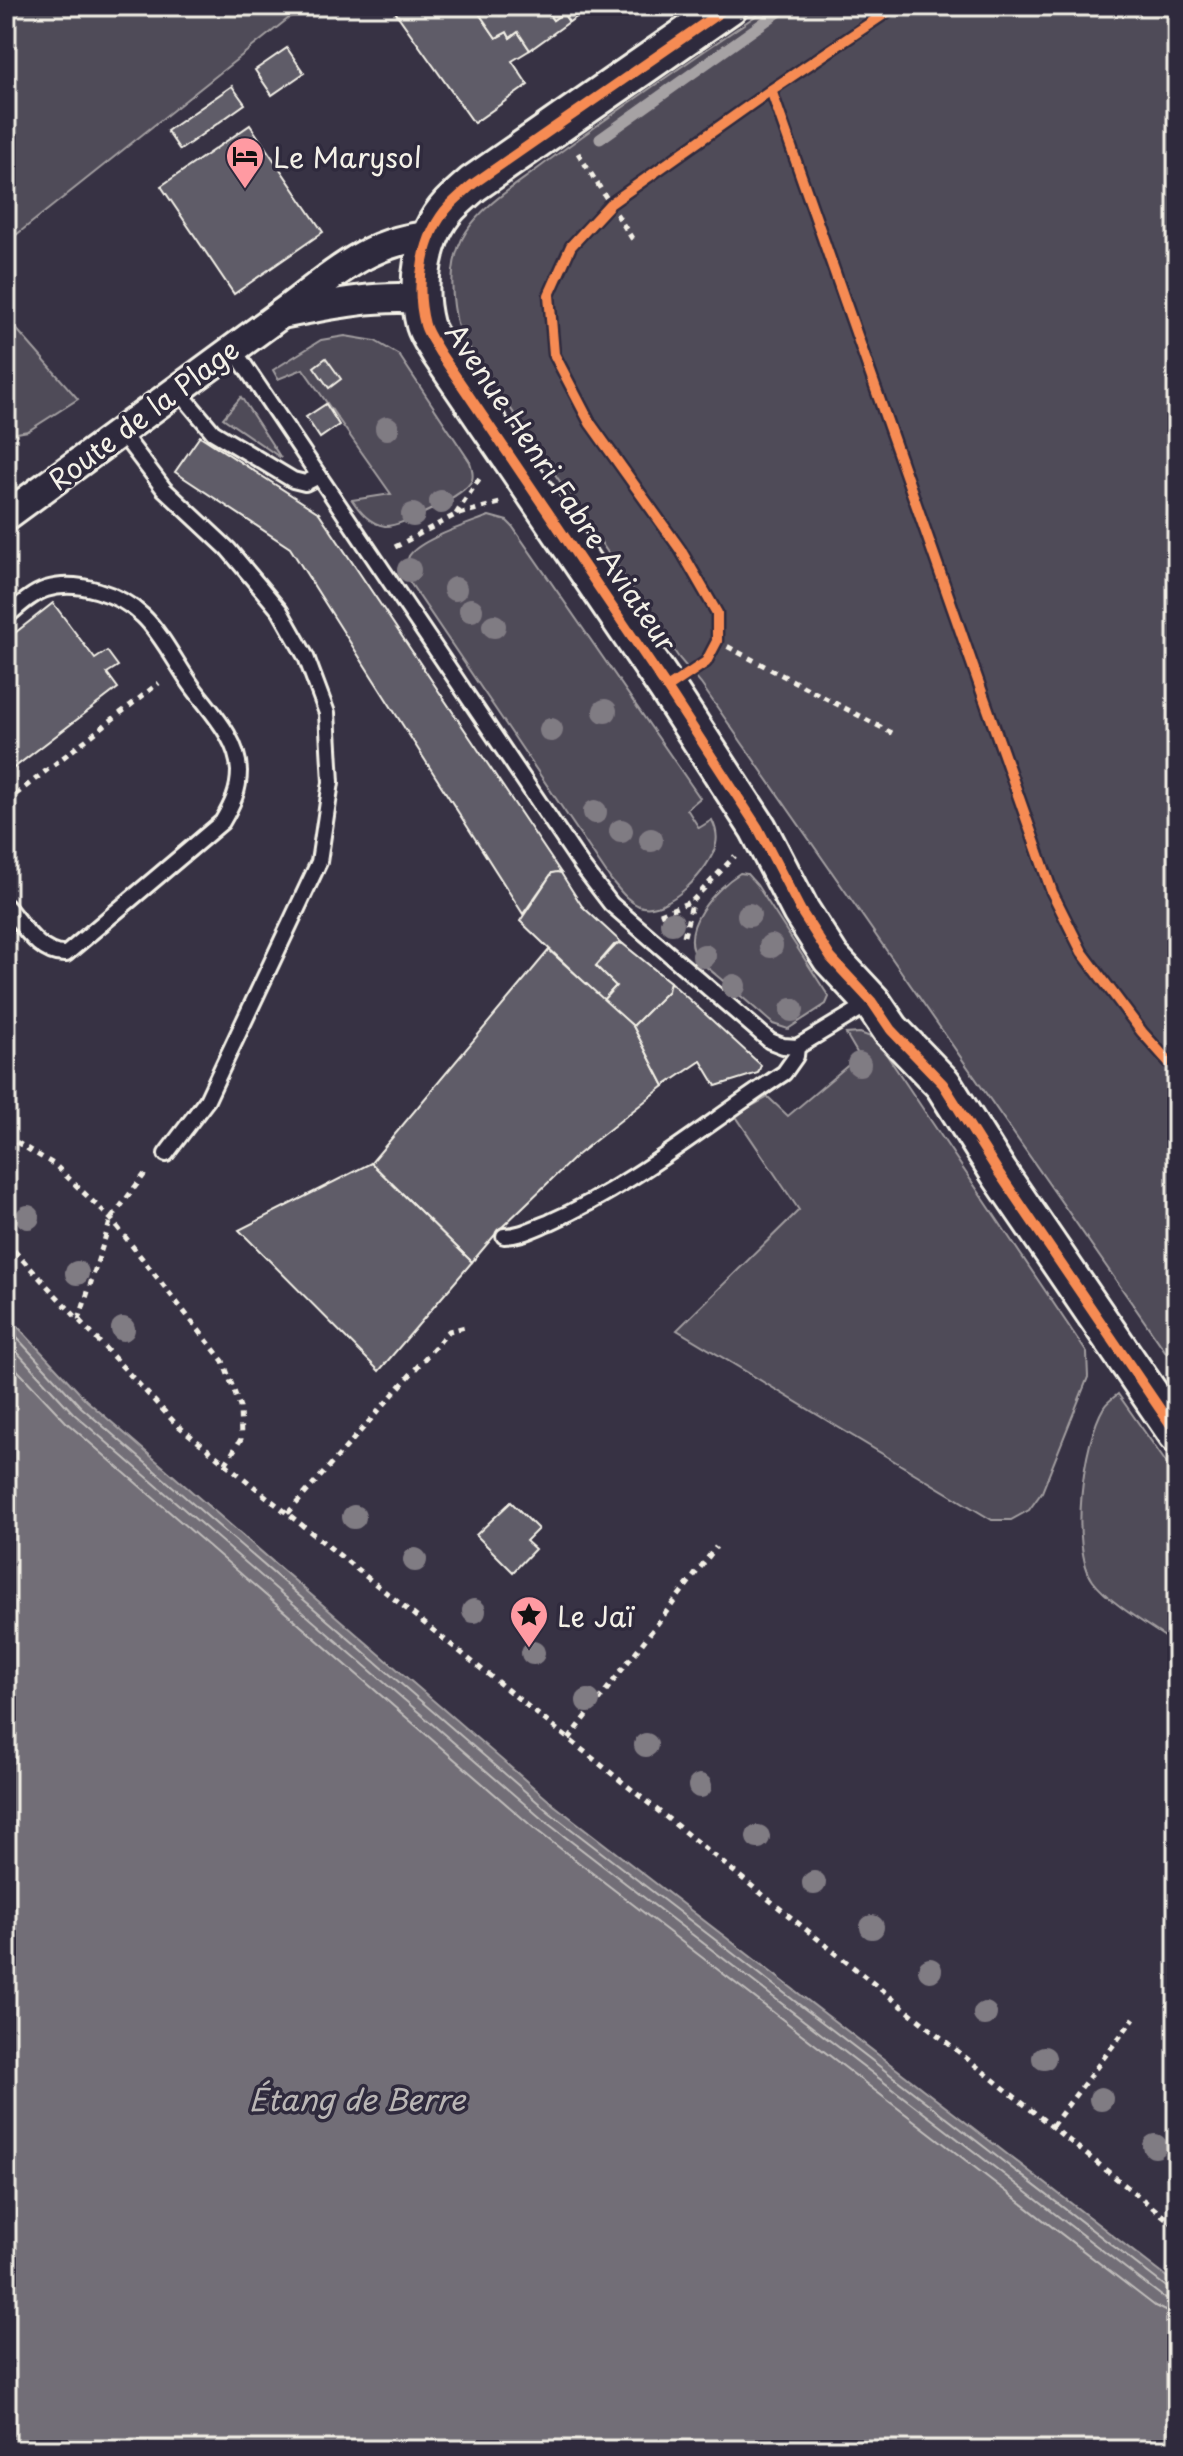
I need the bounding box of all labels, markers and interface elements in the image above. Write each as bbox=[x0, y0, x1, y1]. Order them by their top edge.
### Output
hotel icon: Le Marysol bbox=[224, 135, 266, 190]
place label: Le Marysol bbox=[273, 135, 422, 178]
street label: Avenue Henri Fabre Aviateur bbox=[436, 314, 688, 660]
street label: Route de la Plage bbox=[38, 328, 248, 500]
place icon: Le Jaï bbox=[508, 1594, 550, 1649]
place label: Le Jaï bbox=[557, 1594, 635, 1637]
water label: Étang de Berre bbox=[249, 2076, 467, 2121]

